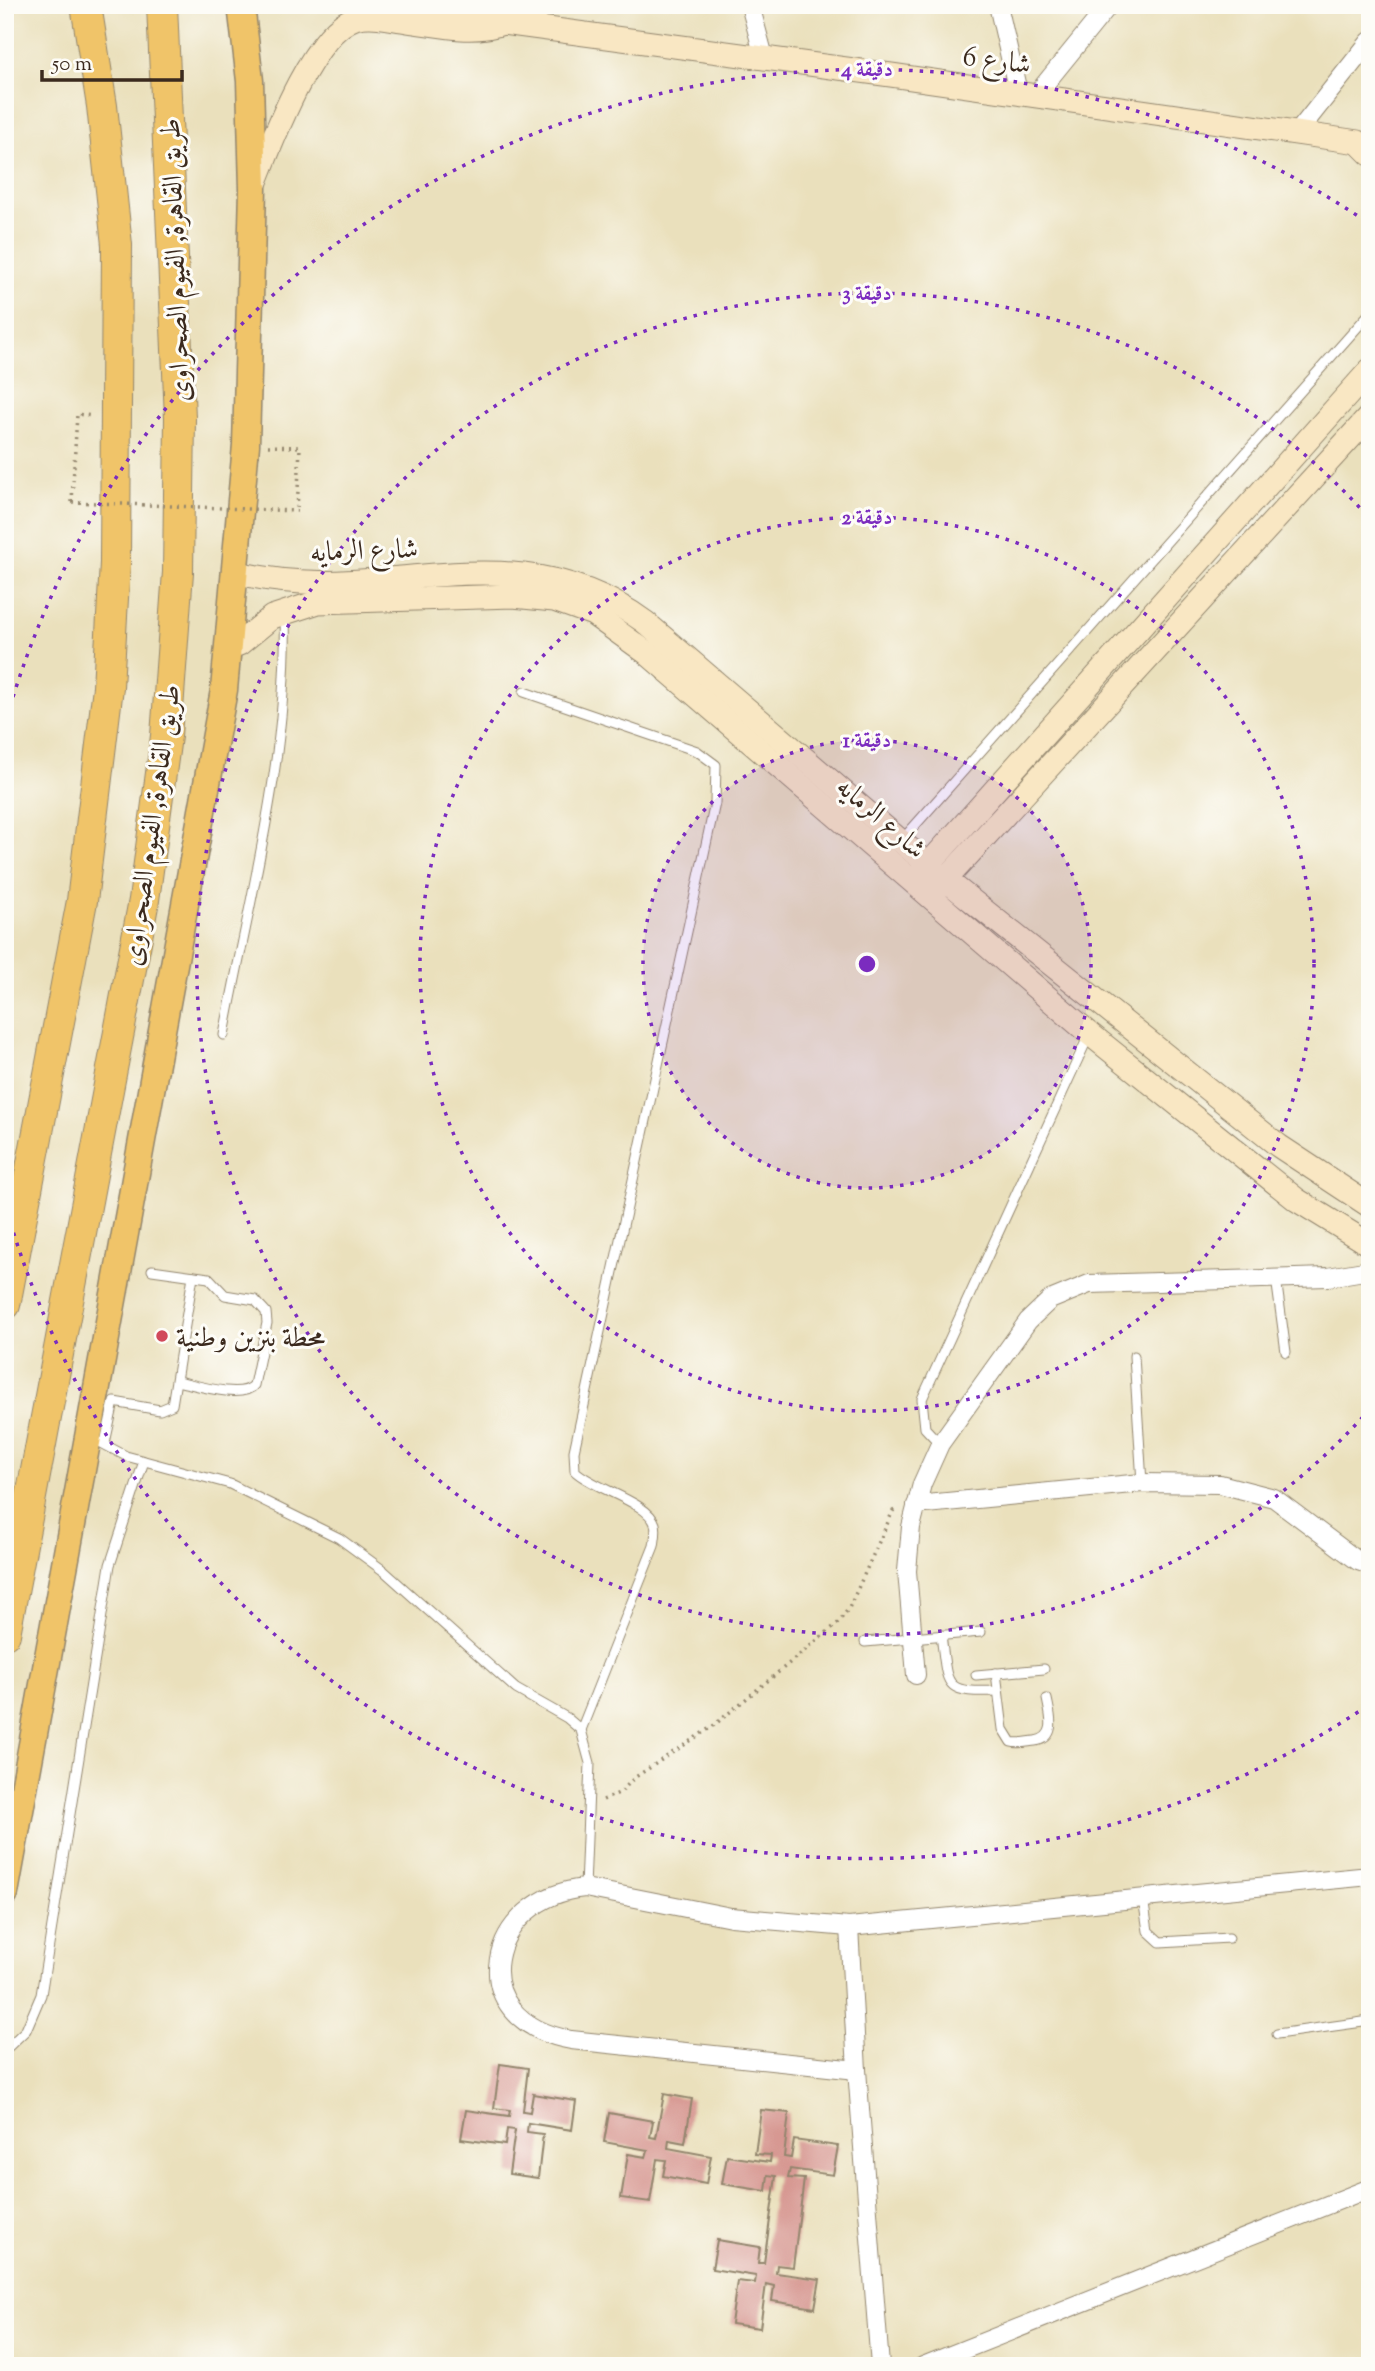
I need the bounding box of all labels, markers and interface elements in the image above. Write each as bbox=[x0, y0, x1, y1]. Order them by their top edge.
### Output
street label: شارع 6 bbox=[960, 37, 1033, 88]
scale bar bbox=[42, 38, 182, 82]
text: 50 m bbox=[51, 50, 92, 80]
text: 4 دقيقة bbox=[840, 56, 893, 86]
street label: طريق القاهرة, الفيوم الصحراوى bbox=[152, 117, 204, 402]
text: 3 دقيقة bbox=[842, 280, 892, 310]
text: 2 دقيقة bbox=[842, 504, 892, 534]
street label: شارع الرمايه bbox=[309, 530, 419, 575]
street label: طريق القاهرة, الفيوم الصحراوى bbox=[113, 682, 195, 969]
text: 1 دقيقة bbox=[843, 727, 891, 757]
street label: شارع الرمايه bbox=[825, 769, 934, 871]
centre of rings bbox=[855, 952, 879, 976]
place label: محطة بنزين وطنية bbox=[176, 1319, 325, 1359]
marker: محطة بنزين وطنية bbox=[154, 1328, 170, 1344]

